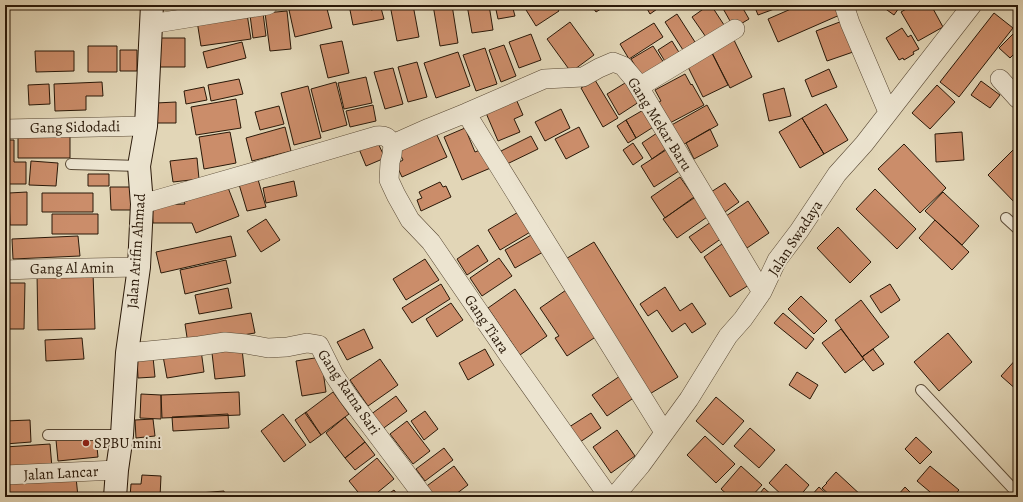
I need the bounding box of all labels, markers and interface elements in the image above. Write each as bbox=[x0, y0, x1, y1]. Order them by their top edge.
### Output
street label: Gang Mekar Baru bbox=[623, 73, 697, 176]
street label: Gang Sidodadi bbox=[30, 116, 120, 138]
street label: Jalan Arifin Ahmad bbox=[122, 192, 150, 309]
street label: Jalan Swadaya bbox=[763, 196, 827, 280]
street label: Gang Al Amin bbox=[30, 257, 114, 279]
street label: Gang Tiara bbox=[460, 291, 514, 357]
street label: Gang Ratna Sari bbox=[313, 345, 385, 439]
place label: SPBU mini bbox=[94, 433, 162, 453]
marker: SPBU mini bbox=[81, 438, 91, 448]
street label: Jalan Lancar bbox=[23, 461, 99, 485]

